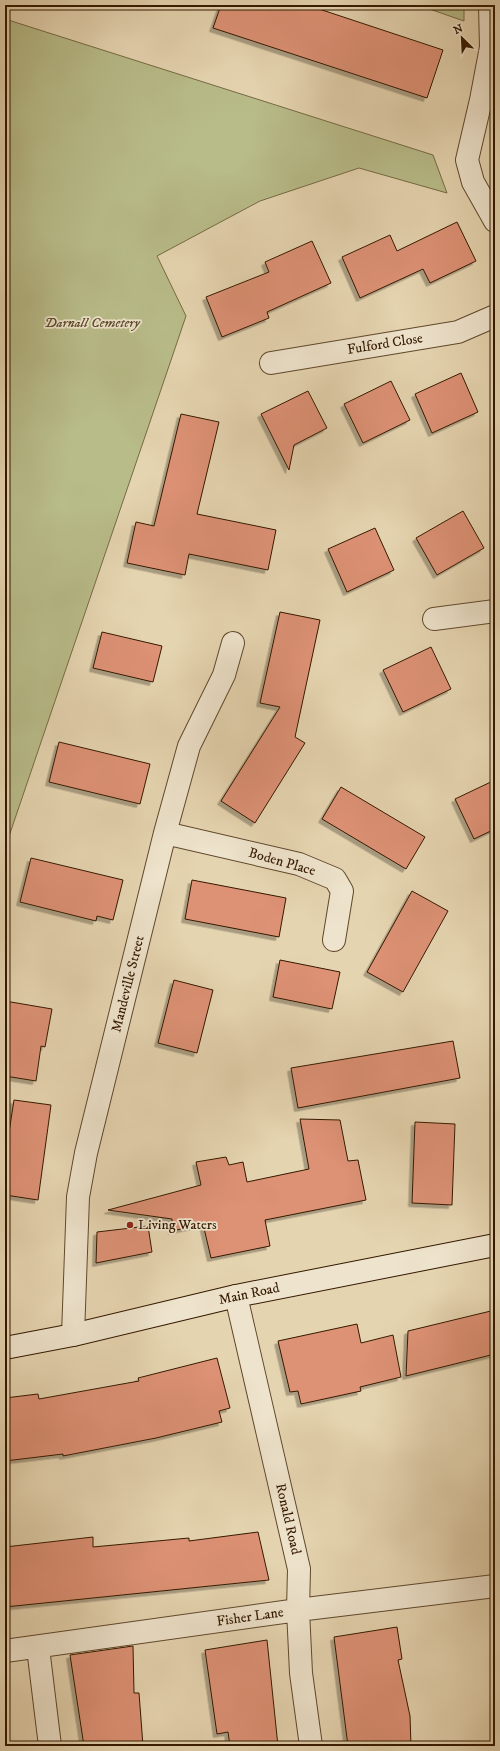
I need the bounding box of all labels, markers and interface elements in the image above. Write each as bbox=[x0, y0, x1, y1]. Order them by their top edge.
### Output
north arrow bbox=[442, 18, 482, 58]
text: N bbox=[451, 22, 465, 38]
park label: Darnall Cemetery bbox=[44, 314, 141, 332]
street label: Fulford Close bbox=[346, 329, 424, 359]
street label: Boden Place bbox=[246, 844, 318, 880]
street label: Mandeville Street bbox=[107, 933, 149, 1034]
place label: Living Waters bbox=[138, 1216, 217, 1234]
marker: Living Waters bbox=[125, 1220, 135, 1230]
street label: Main Road bbox=[217, 1279, 281, 1309]
street label: Ronald Road bbox=[271, 1482, 305, 1556]
street label: Fisher Lane bbox=[215, 1603, 285, 1631]

